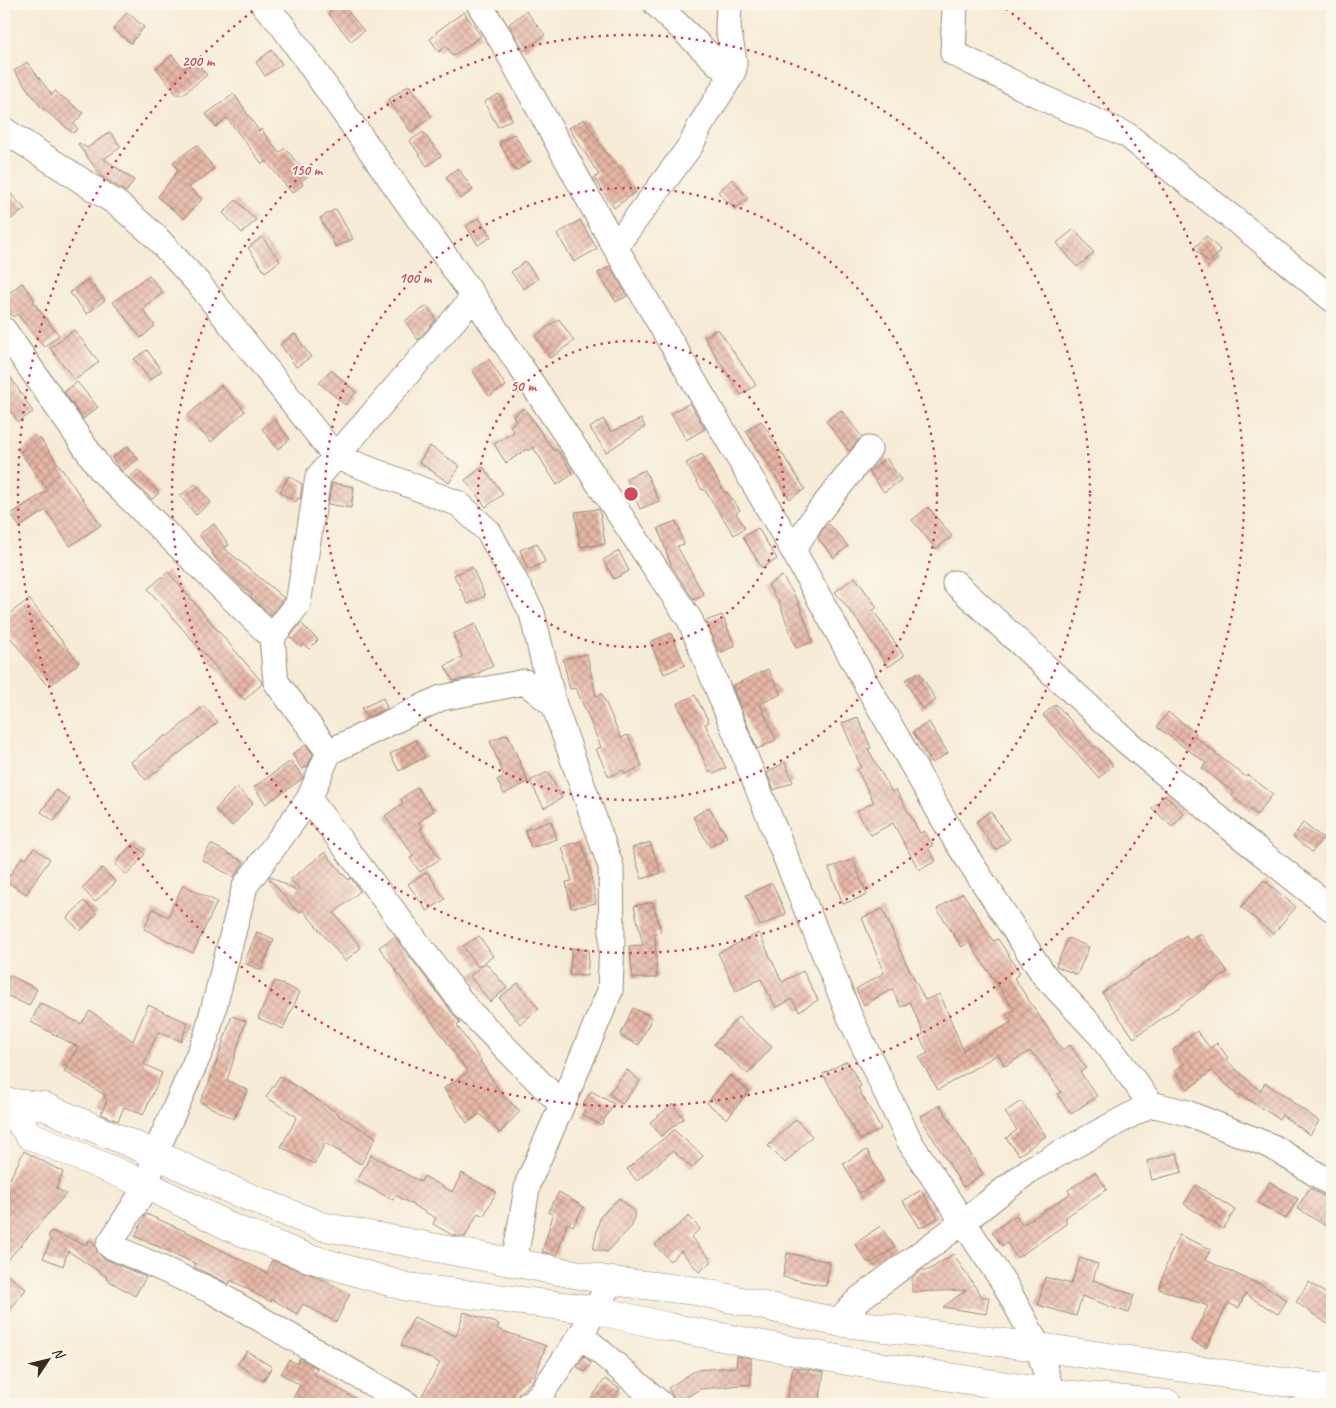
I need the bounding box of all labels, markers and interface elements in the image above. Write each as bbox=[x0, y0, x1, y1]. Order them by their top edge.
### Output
text: 200 m bbox=[182, 52, 216, 71]
text: 150 m bbox=[290, 161, 324, 180]
text: 100 m bbox=[399, 269, 433, 288]
text: 50 m bbox=[510, 377, 537, 396]
centre of rings bbox=[622, 485, 640, 503]
north arrow bbox=[22, 1336, 72, 1386]
text: N bbox=[49, 1344, 69, 1363]

